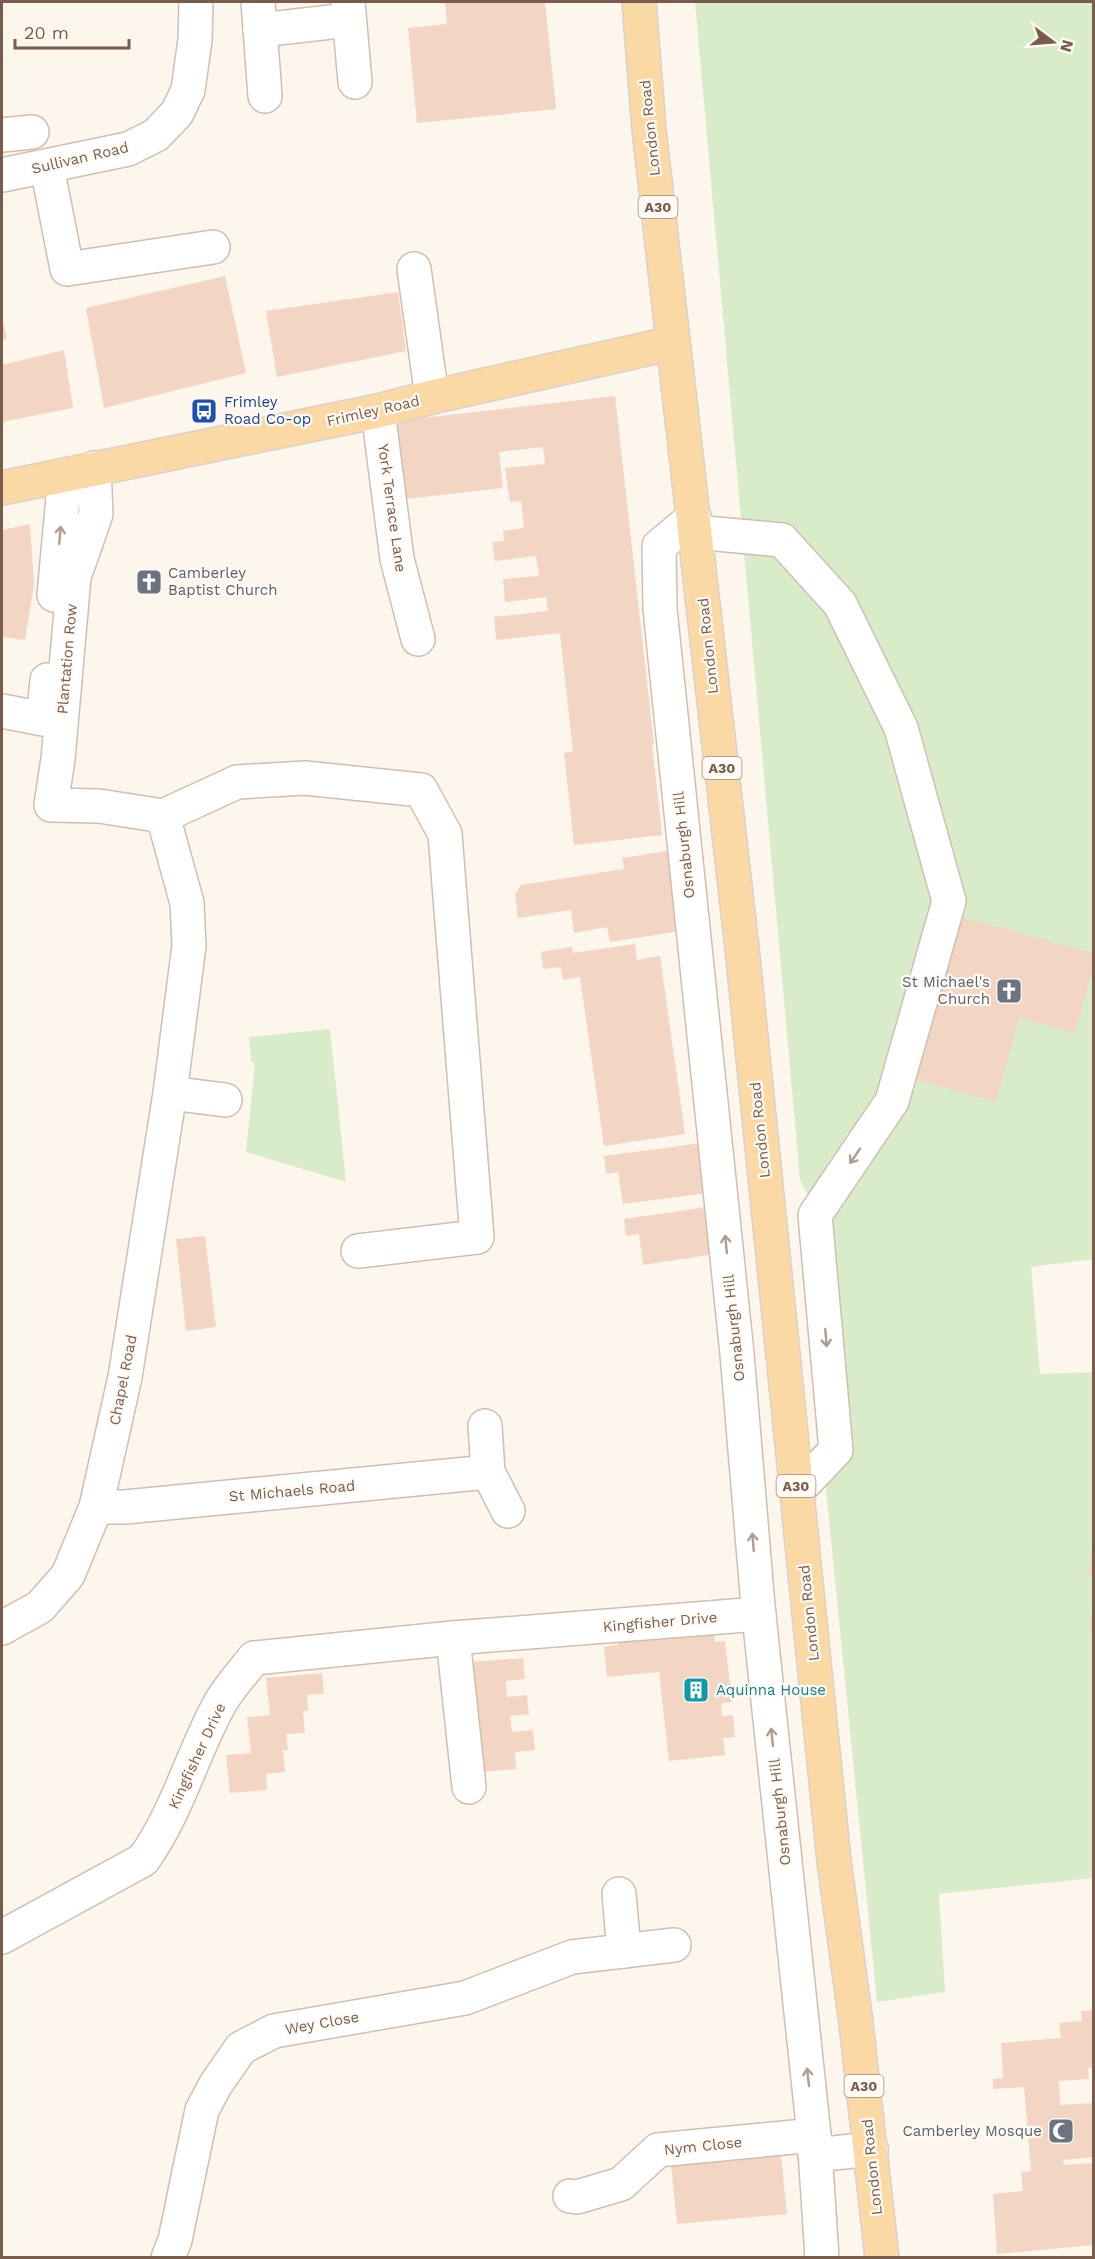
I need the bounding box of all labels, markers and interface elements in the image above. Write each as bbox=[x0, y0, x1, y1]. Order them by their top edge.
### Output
scale bar bbox=[15, 12, 129, 50]
north arrow bbox=[1023, 12, 1083, 72]
text: 20 m bbox=[24, 22, 69, 43]
text: N bbox=[1056, 38, 1078, 54]
street label: London Road bbox=[636, 79, 664, 177]
street label: Sullivan Road bbox=[30, 138, 130, 178]
road number: A30 bbox=[638, 196, 678, 218]
street label: Frimley Road bbox=[325, 392, 421, 430]
place label: Frimley Road Co-op bbox=[224, 393, 311, 428]
bus stop icon: Frimley Road Co-op bbox=[189, 396, 219, 426]
street label: York Terrace Lane bbox=[374, 443, 410, 573]
one-way arrow bbox=[55, 525, 66, 545]
place label: Camberley Baptist Church bbox=[168, 564, 278, 599]
church icon: Camberley Baptist Church bbox=[134, 567, 164, 597]
street label: London Road bbox=[694, 597, 722, 695]
street label: Plantation Row bbox=[53, 603, 81, 715]
road number: A30 bbox=[702, 757, 742, 779]
street label: Osnaburgh Hill bbox=[669, 790, 699, 900]
place label: St Michael's Church bbox=[902, 973, 990, 1008]
church icon: St Michael's Church bbox=[994, 976, 1024, 1006]
street label: London Road bbox=[746, 1081, 774, 1179]
one-way arrow bbox=[848, 1147, 860, 1164]
one-way arrow bbox=[720, 1234, 731, 1254]
street label: Osnaburgh Hill bbox=[719, 1273, 749, 1383]
one-way arrow bbox=[821, 1328, 832, 1348]
street label: Chapel Road bbox=[105, 1333, 141, 1427]
road number: A30 bbox=[776, 1475, 816, 1497]
street label: St Michaels Road bbox=[228, 1477, 356, 1505]
one-way arrow bbox=[747, 1533, 758, 1553]
street label: London Road bbox=[795, 1564, 823, 1662]
street label: Kingfisher Drive bbox=[602, 1608, 718, 1636]
building icon: Aquinna House bbox=[681, 1675, 711, 1705]
place label: Aquinna House bbox=[716, 1681, 826, 1699]
street label: Kingfisher Drive bbox=[165, 1700, 229, 1812]
one-way arrow bbox=[766, 1727, 777, 1747]
street label: Osnaburgh Hill bbox=[765, 1757, 795, 1867]
street label: Wey Close bbox=[283, 2008, 361, 2038]
one-way arrow bbox=[802, 2067, 813, 2087]
road number: A30 bbox=[844, 2075, 884, 2097]
mosque icon: Camberley Mosque bbox=[1046, 2116, 1076, 2146]
street label: London Road bbox=[858, 2118, 886, 2216]
place label: Camberley Mosque bbox=[902, 2122, 1042, 2140]
street label: Nym Close bbox=[663, 2133, 743, 2159]

